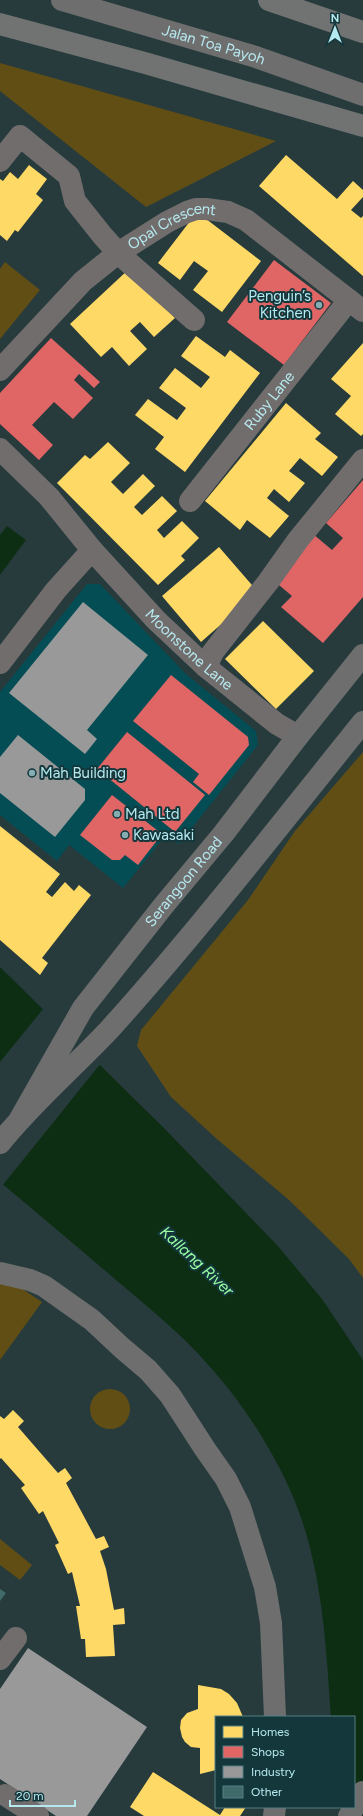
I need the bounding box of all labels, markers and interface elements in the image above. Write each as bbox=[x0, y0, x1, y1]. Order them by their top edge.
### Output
north arrow bbox=[315, 8, 355, 48]
text: N bbox=[331, 12, 339, 25]
street label: Jalan Toa Payoh bbox=[160, 21, 268, 69]
street label: Opal Crescent bbox=[124, 200, 217, 254]
place label: Penguin’s Kitchen bbox=[248, 287, 311, 322]
marker: Penguin’s Kitchen bbox=[314, 300, 324, 310]
street label: Ruby Lane bbox=[241, 368, 298, 434]
street label: Moonstone Lane bbox=[141, 605, 236, 694]
place label: Mah Building bbox=[40, 764, 126, 782]
marker: Mah Building bbox=[27, 768, 37, 778]
place label: Mah Ltd bbox=[125, 805, 180, 823]
marker: Mah Ltd bbox=[112, 809, 122, 819]
place label: Kawasaki bbox=[133, 826, 194, 844]
marker: Kawasaki bbox=[120, 830, 130, 840]
street label: Serangoon Road bbox=[141, 833, 226, 930]
water label: Kallang River bbox=[156, 1222, 238, 1300]
legend bbox=[215, 1716, 355, 1808]
text: Homes bbox=[251, 1725, 290, 1739]
text: Shops bbox=[251, 1745, 285, 1759]
text: Industry bbox=[251, 1765, 296, 1779]
scale bar bbox=[10, 1782, 75, 1808]
text: Other bbox=[251, 1785, 282, 1799]
text: 20 m bbox=[16, 1789, 44, 1803]

